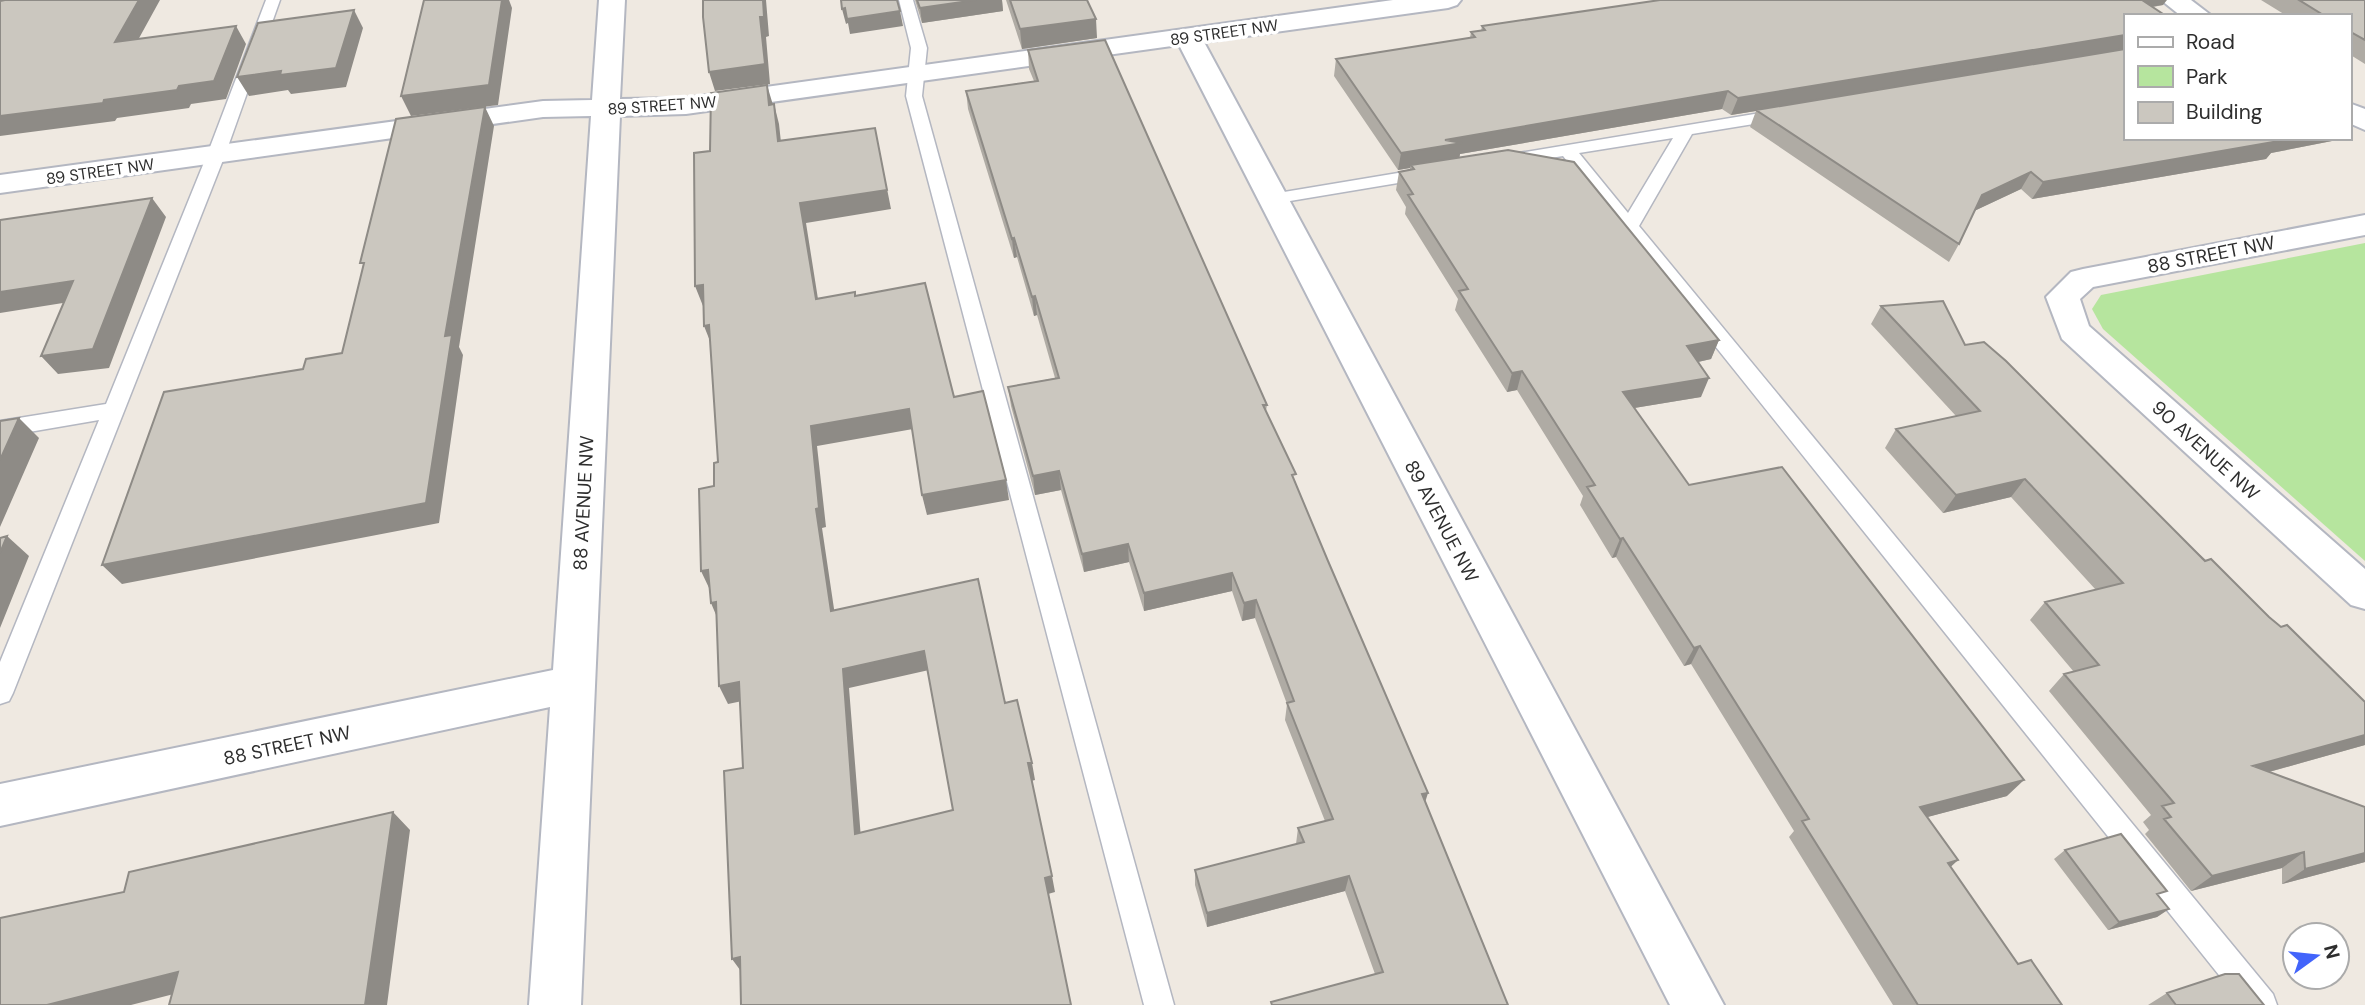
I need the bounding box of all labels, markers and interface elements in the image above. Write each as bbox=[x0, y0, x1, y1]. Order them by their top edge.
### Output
street label: 89 STREET NW bbox=[1169, 14, 1280, 50]
legend bbox=[2124, 14, 2351, 140]
text: Road bbox=[2186, 28, 2235, 56]
text: Park bbox=[2186, 63, 2228, 91]
street label: 89 STREET NW bbox=[607, 91, 718, 120]
text: Building bbox=[2186, 98, 2263, 126]
street label: 89 STREET NW bbox=[45, 153, 156, 189]
street label: 88 STREET NW bbox=[2145, 230, 2277, 279]
street label: 90 AVENUE NW bbox=[2146, 395, 2265, 506]
street label: 88 AVENUE NW bbox=[567, 435, 600, 571]
street label: 89 AVENUE NW bbox=[1399, 456, 1484, 587]
street label: 88 STREET NW bbox=[221, 720, 353, 771]
north arrow bbox=[2281, 921, 2351, 991]
text: N bbox=[2318, 942, 2346, 962]

